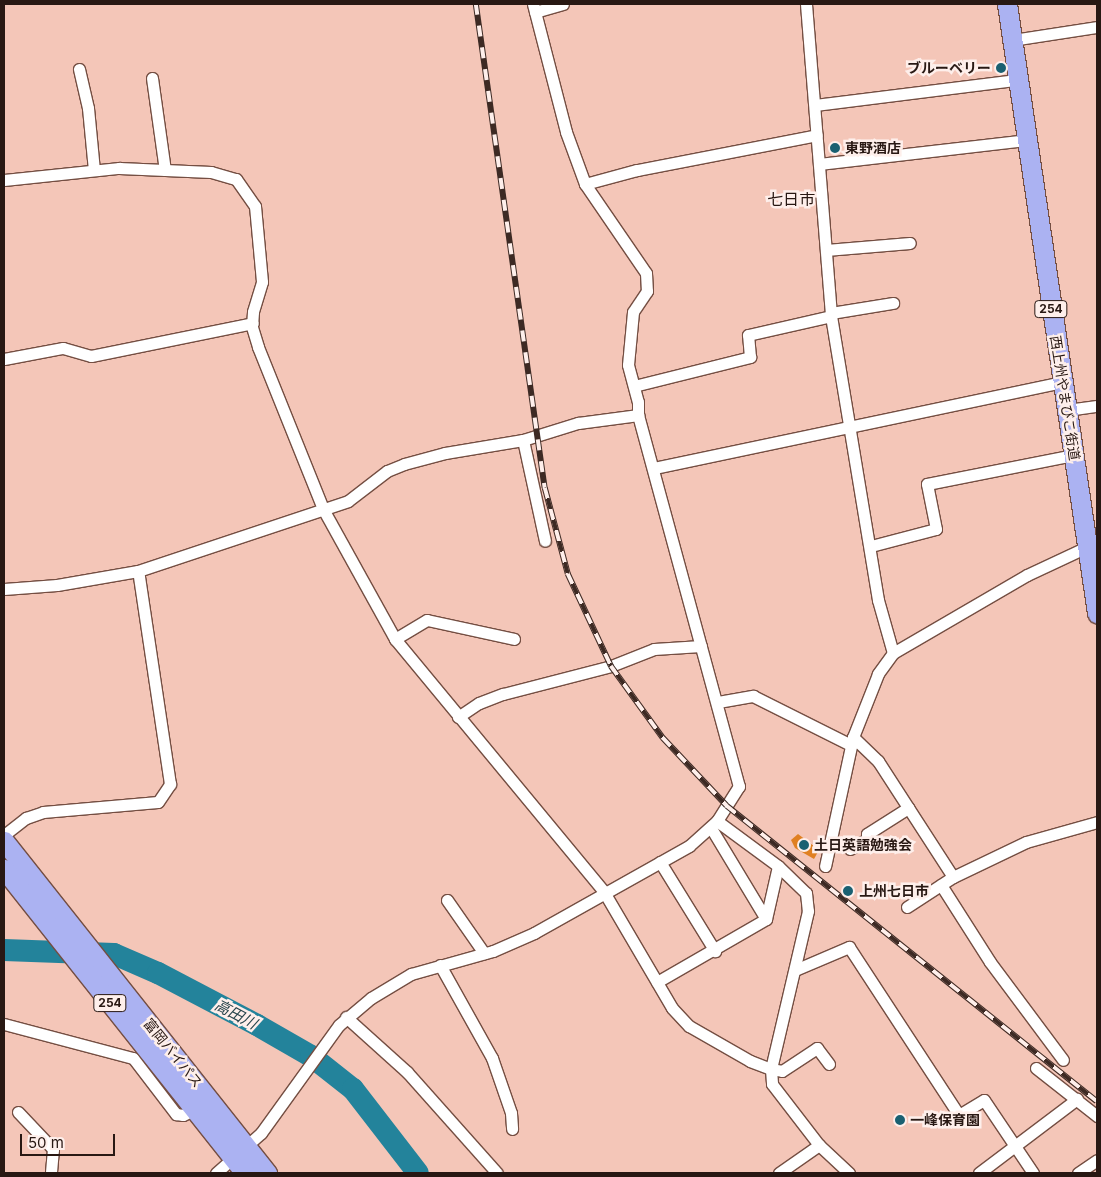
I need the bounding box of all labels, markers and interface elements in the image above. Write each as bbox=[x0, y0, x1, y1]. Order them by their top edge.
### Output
place label: ブルーベリー bbox=[907, 60, 991, 76]
marker: ブルーベリー bbox=[995, 62, 1007, 74]
place label: 東野酒店 bbox=[845, 140, 901, 156]
marker: 東野酒店 bbox=[829, 142, 841, 154]
district label: 七日市 bbox=[767, 189, 815, 209]
road number: 254 bbox=[1034, 300, 1068, 318]
street label: 西上州やまびこ街道 bbox=[1047, 334, 1083, 462]
place label: 土日英語勉強会 bbox=[814, 837, 912, 853]
marker: 土日英語勉強会 bbox=[798, 839, 810, 851]
place label: 上州七日市 bbox=[859, 883, 929, 899]
marker: 上州七日市 bbox=[841, 884, 855, 898]
road number: 254 bbox=[92, 994, 128, 1012]
water label: 高田川 bbox=[212, 995, 260, 1033]
street label: 富岡バイパス bbox=[140, 1015, 206, 1091]
place label: 一峰保育園 bbox=[910, 1112, 980, 1128]
marker: 一峰保育園 bbox=[894, 1114, 906, 1126]
scale bar bbox=[22, 1124, 118, 1156]
text: 50 m bbox=[28, 1133, 64, 1152]

